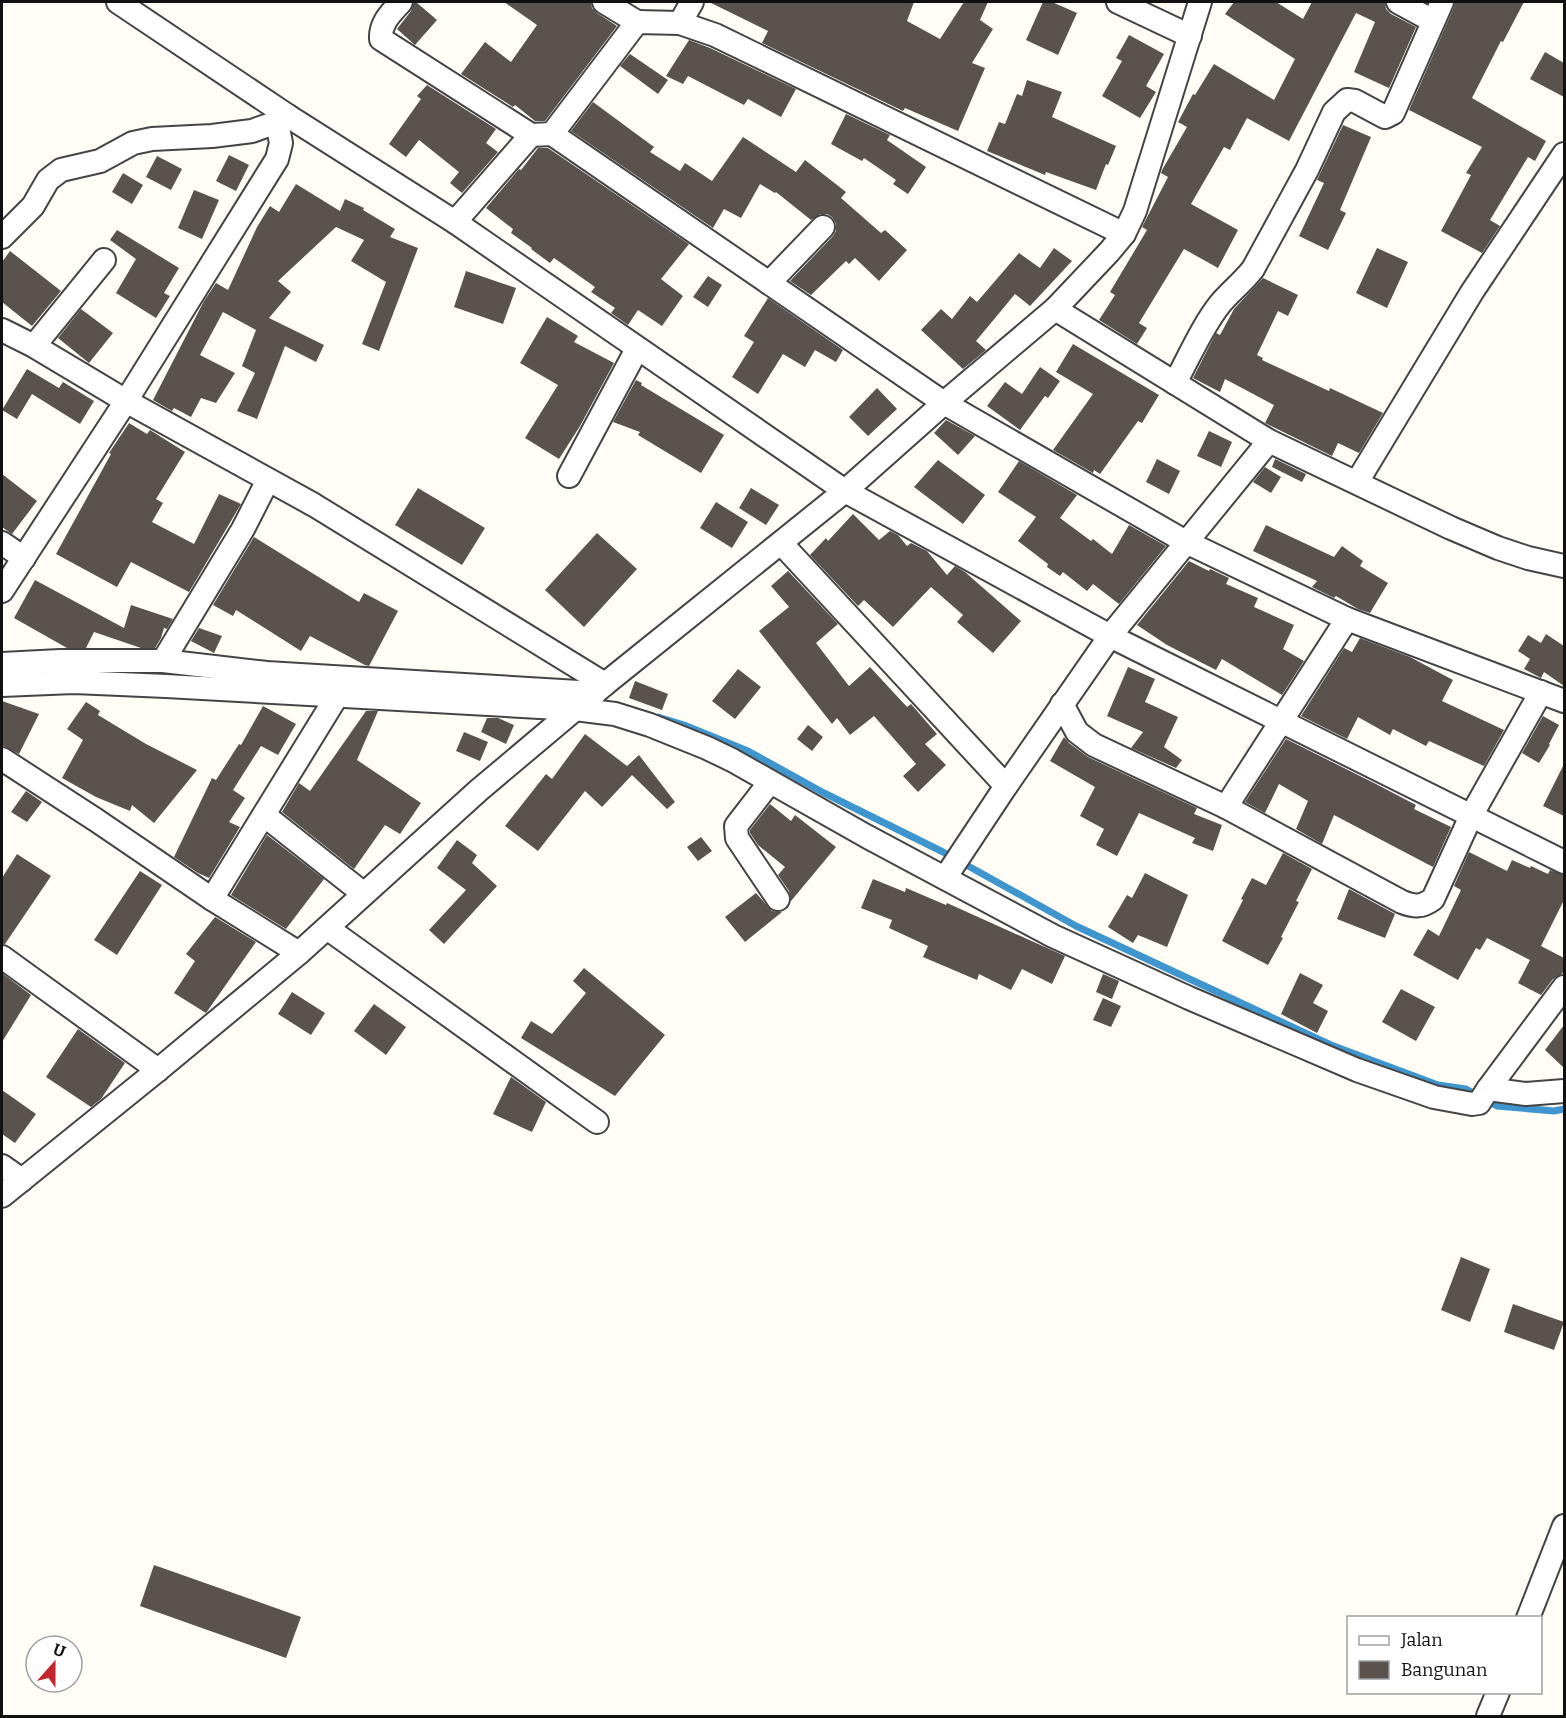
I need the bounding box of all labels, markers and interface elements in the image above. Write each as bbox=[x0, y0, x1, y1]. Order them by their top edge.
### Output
legend bbox=[1347, 1616, 1542, 1694]
text: Jalan bbox=[1400, 1629, 1443, 1651]
north arrow bbox=[24, 1634, 84, 1694]
text: U bbox=[50, 1639, 68, 1662]
text: Bangunan bbox=[1401, 1659, 1488, 1681]

